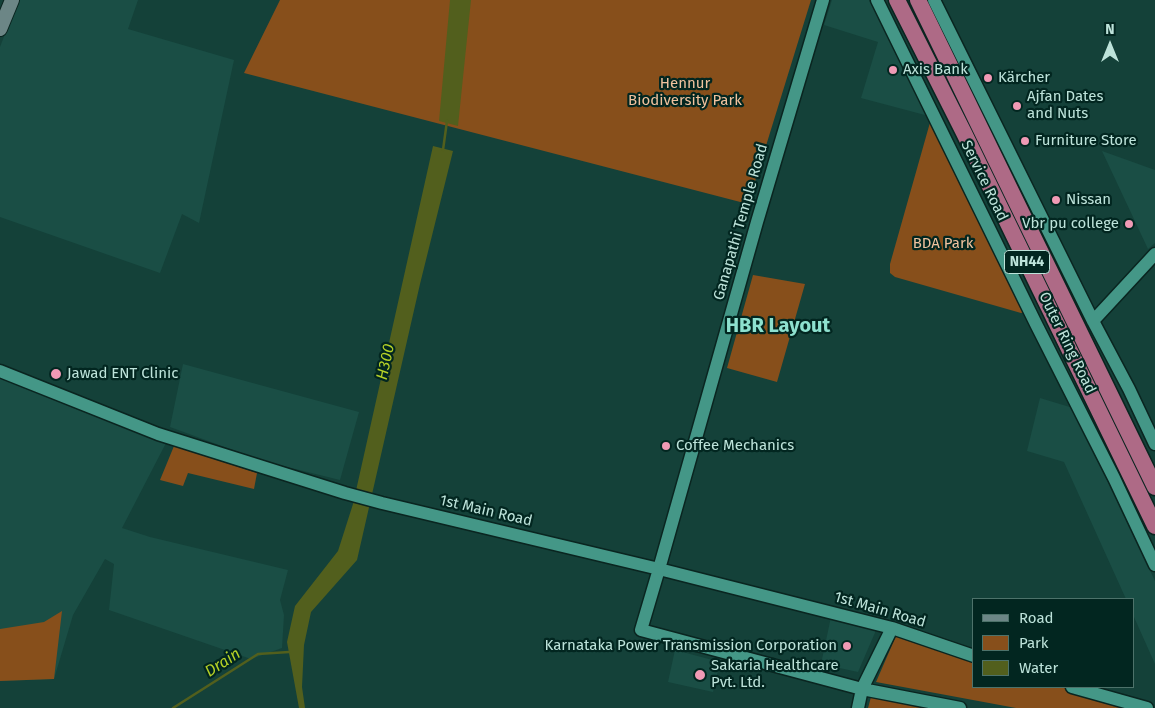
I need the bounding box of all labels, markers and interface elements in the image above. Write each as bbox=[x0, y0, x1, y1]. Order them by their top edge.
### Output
north arrow bbox=[1085, 20, 1135, 70]
text: N bbox=[1105, 21, 1115, 38]
place label: Axis Bank bbox=[903, 61, 968, 79]
marker: Axis Bank bbox=[887, 64, 899, 76]
place label: Kärcher bbox=[998, 69, 1050, 87]
marker: Kärcher bbox=[982, 72, 994, 84]
park label: Hennur Biodiversity Park bbox=[628, 75, 742, 110]
place label: Ajfan Dates and Nuts bbox=[1027, 88, 1103, 123]
marker: Ajfan Dates and Nuts bbox=[1011, 100, 1023, 112]
place label: Furniture Store bbox=[1035, 132, 1137, 150]
marker: Furniture Store bbox=[1019, 135, 1031, 147]
street label: Service Road bbox=[957, 138, 1011, 224]
street label: Ganapathi Temple Road bbox=[710, 142, 772, 302]
place label: Nissan bbox=[1066, 191, 1111, 209]
marker: Nissan bbox=[1050, 194, 1062, 206]
place label: Vbr pu college bbox=[1022, 215, 1119, 233]
marker: Vbr pu college bbox=[1123, 218, 1135, 230]
park label: BDA Park bbox=[913, 235, 973, 253]
road number: NH44 bbox=[1004, 250, 1050, 274]
street label: Outer Ring Road bbox=[1035, 289, 1099, 397]
district label: HBR Layout bbox=[726, 314, 830, 338]
water label: H300 bbox=[373, 342, 399, 382]
place label: Jawad ENT Clinic bbox=[67, 365, 178, 383]
marker: Jawad ENT Clinic bbox=[49, 367, 63, 381]
place label: Coffee Mechanics bbox=[676, 437, 794, 455]
marker: Coffee Mechanics bbox=[660, 440, 672, 452]
street label: 1st Main Road bbox=[438, 492, 534, 530]
street label: 1st Main Road bbox=[832, 588, 928, 632]
legend bbox=[972, 598, 1135, 688]
text: Road bbox=[1019, 609, 1054, 627]
text: Park bbox=[1019, 634, 1049, 652]
place label: Karnataka Power Transmission Corporation bbox=[544, 637, 837, 655]
marker: Karnataka Power Transmission Corporation bbox=[841, 640, 853, 652]
water label: Drain bbox=[202, 644, 244, 682]
place label: Sakaria Healthcare Pvt. Ltd. bbox=[711, 657, 839, 692]
text: Water bbox=[1019, 659, 1058, 677]
marker: Sakaria Healthcare Pvt. Ltd. bbox=[693, 668, 707, 682]

